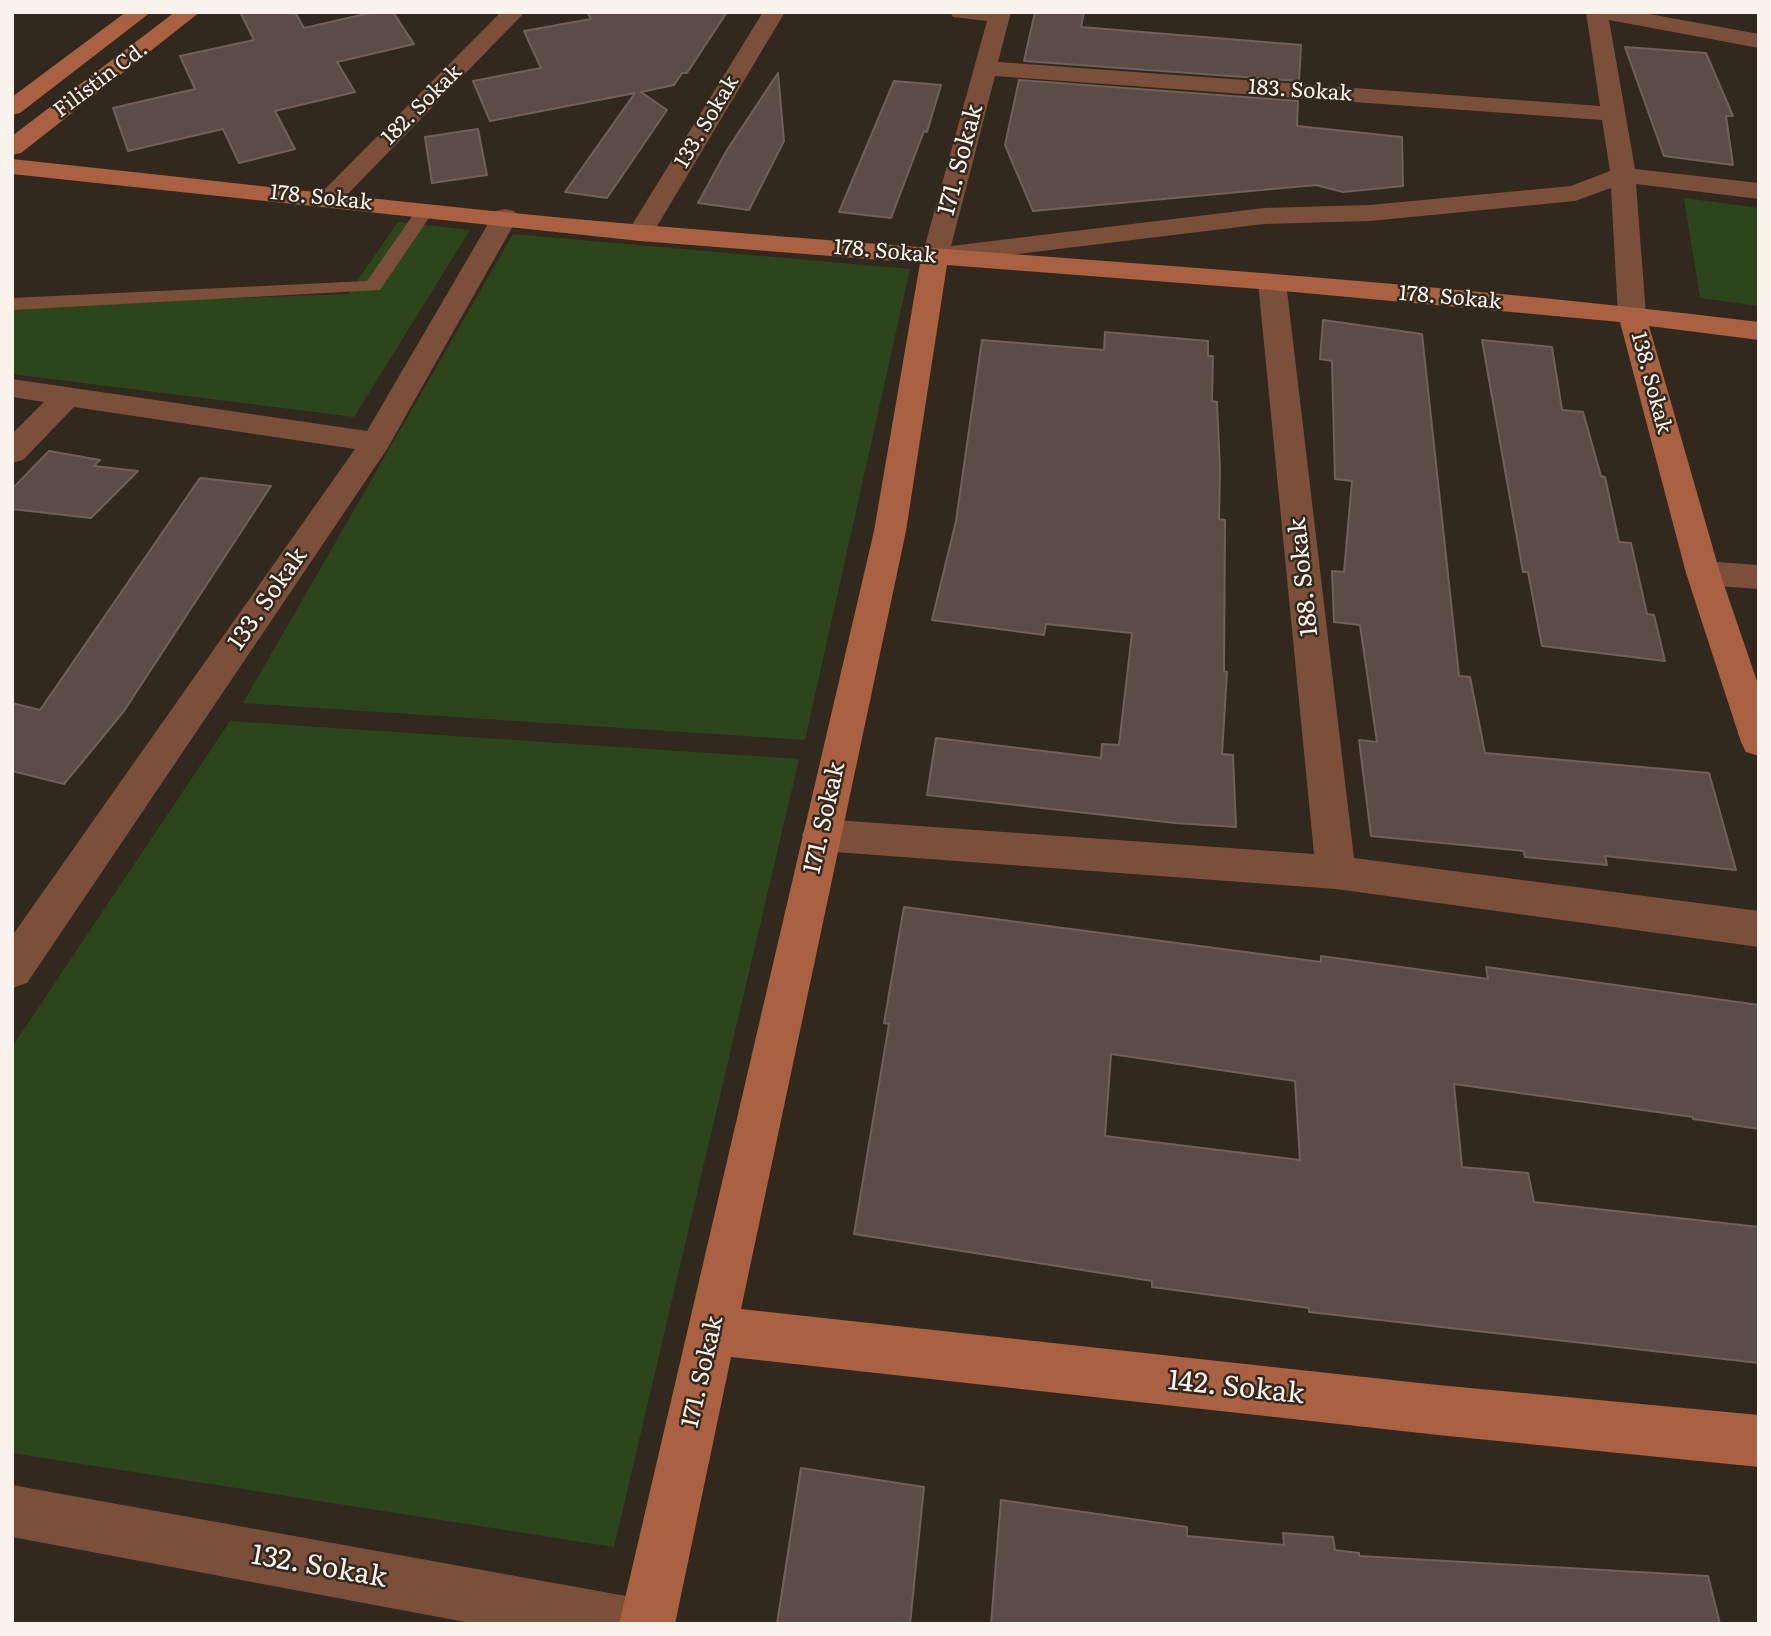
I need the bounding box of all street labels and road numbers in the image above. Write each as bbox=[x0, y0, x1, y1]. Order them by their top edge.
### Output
street label: Filistin Cd. bbox=[49, 36, 153, 124]
street label: 182. Sokak bbox=[377, 60, 467, 150]
street label: 133. Sokak bbox=[670, 71, 744, 173]
street label: 183. Sokak bbox=[1247, 75, 1353, 107]
street label: 171. Sokak bbox=[932, 101, 990, 219]
street label: 178. Sokak bbox=[269, 180, 373, 216]
street label: 178. Sokak bbox=[833, 235, 937, 269]
street label: 178. Sokak bbox=[1398, 281, 1502, 315]
street label: 138. Sokak bbox=[1625, 329, 1677, 437]
street label: 188. Sokak bbox=[1283, 516, 1325, 638]
street label: 133. Sokak bbox=[222, 542, 314, 656]
street label: 171. Sokak bbox=[798, 759, 852, 877]
street label: 171. Sokak bbox=[676, 1313, 730, 1431]
street label: 142. Sokak bbox=[1166, 1364, 1306, 1412]
street label: 132. Sokak bbox=[249, 1539, 389, 1595]

